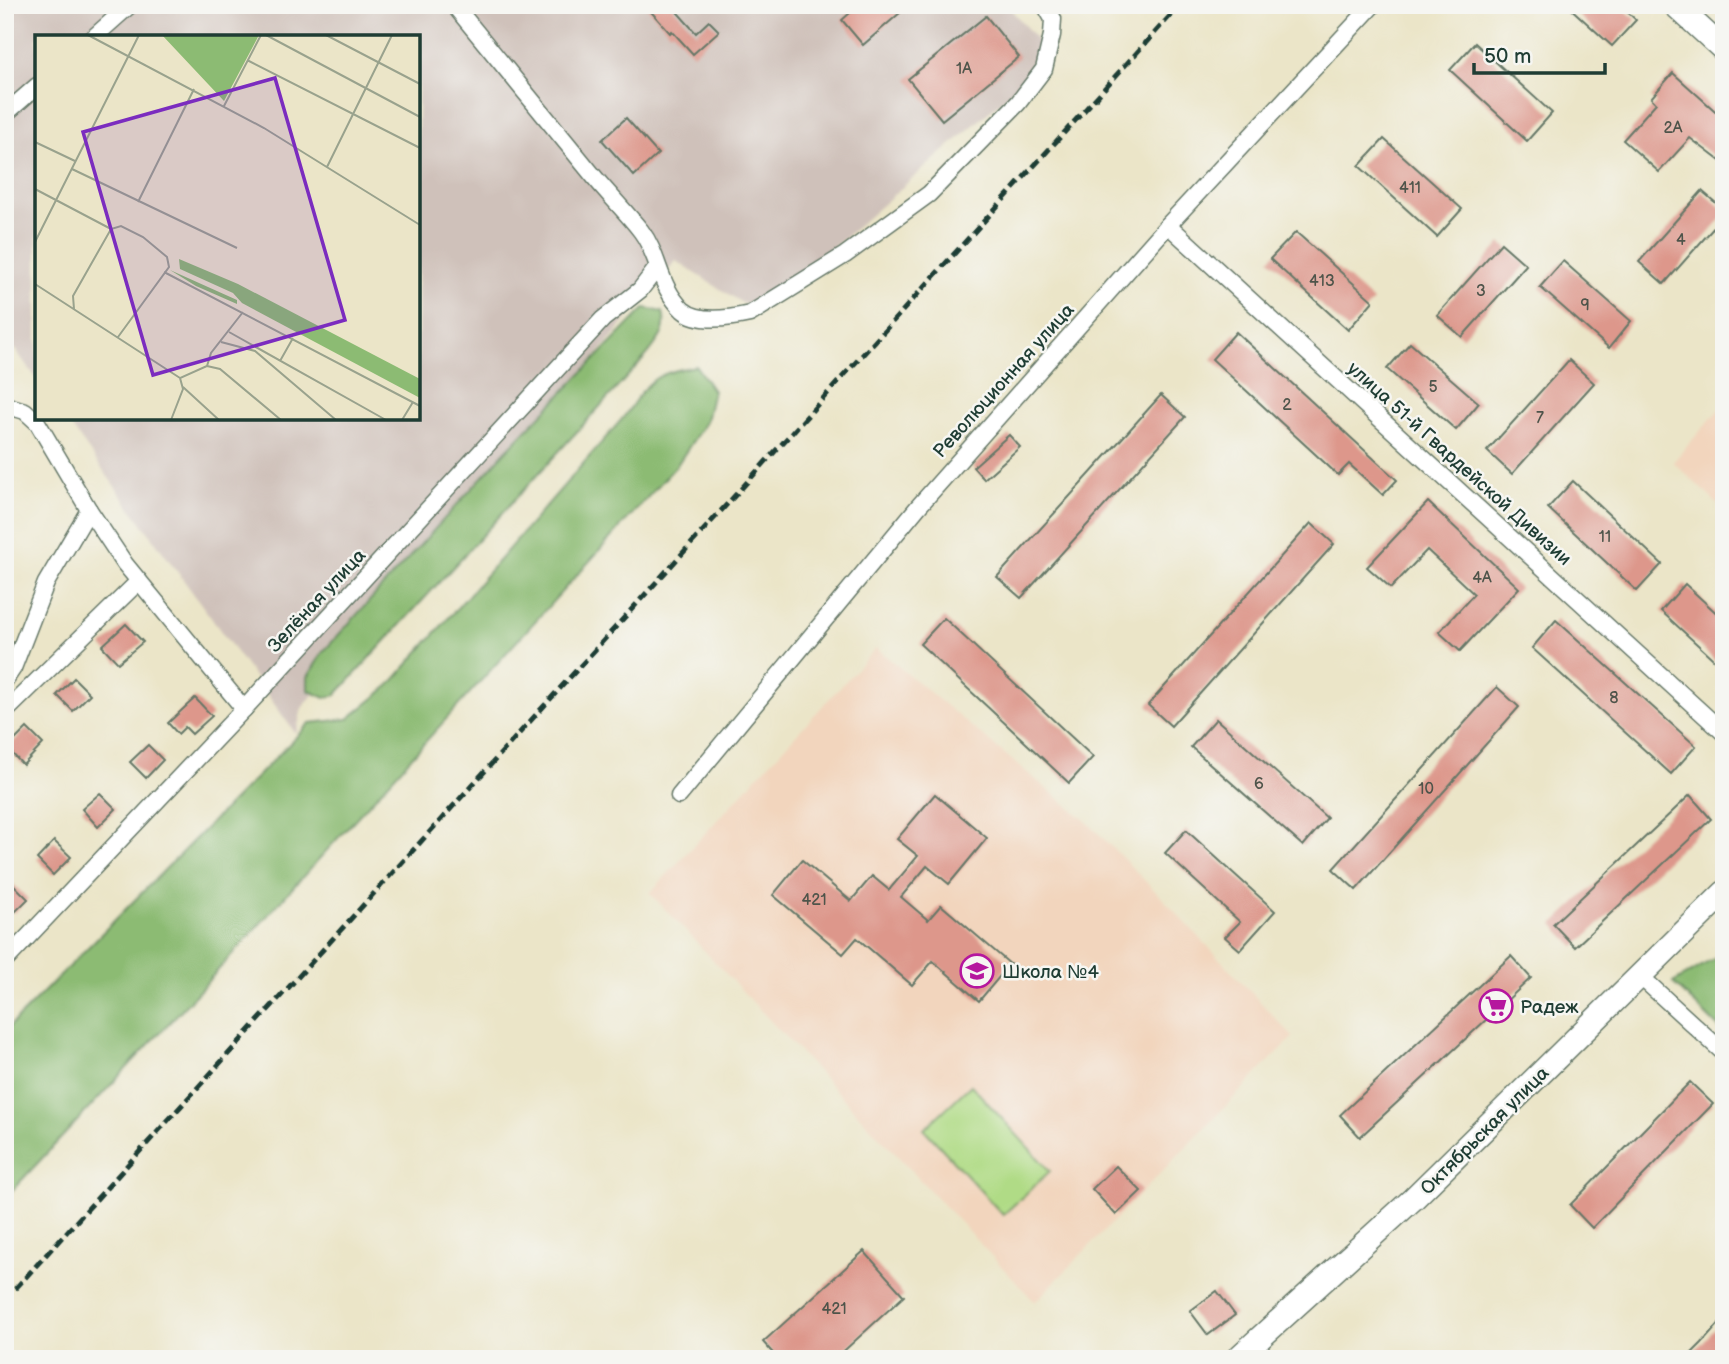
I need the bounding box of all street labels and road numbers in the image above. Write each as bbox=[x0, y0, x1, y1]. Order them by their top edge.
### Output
street label: Революционная улица bbox=[929, 299, 1080, 463]
street label: улица 51-й Гвардейской Дивизии bbox=[1342, 357, 1576, 571]
street label: Зелёная улица bbox=[263, 544, 371, 658]
street label: Октябрьская улица bbox=[1416, 1062, 1554, 1200]

